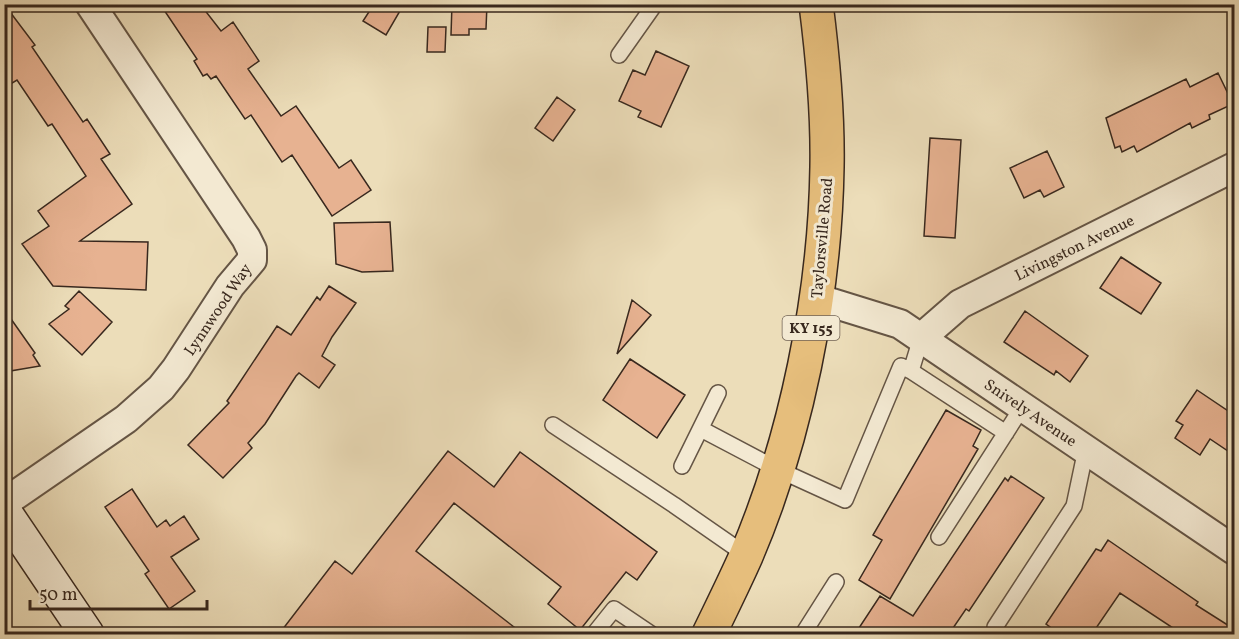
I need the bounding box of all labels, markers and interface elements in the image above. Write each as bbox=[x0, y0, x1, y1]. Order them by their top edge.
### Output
street label: Taylorsville Road bbox=[807, 177, 839, 299]
street label: Livingston Avenue bbox=[1011, 210, 1138, 287]
street label: Lynnwood Way bbox=[180, 259, 258, 361]
road number: KY 155 bbox=[782, 316, 840, 340]
street label: Snively Avenue bbox=[979, 374, 1081, 453]
scale bar bbox=[30, 573, 207, 611]
text: 50 m bbox=[39, 583, 78, 608]

